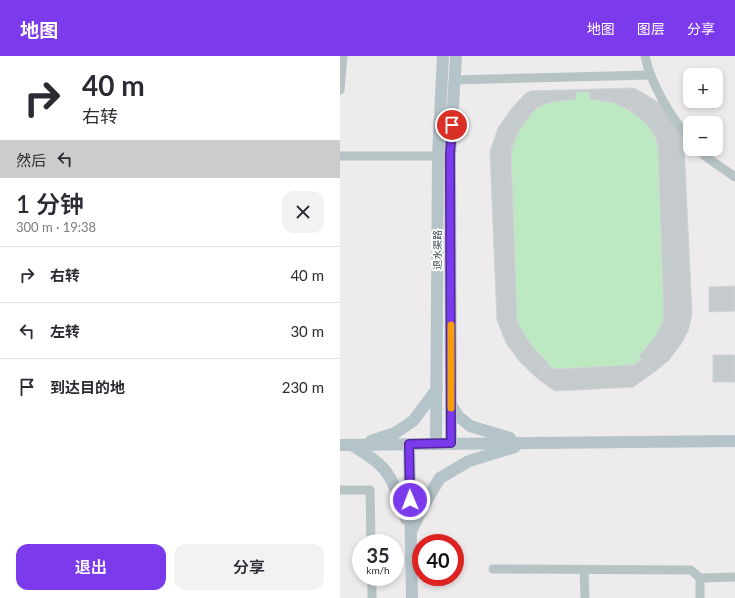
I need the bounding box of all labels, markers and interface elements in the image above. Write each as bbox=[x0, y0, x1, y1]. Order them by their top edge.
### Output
text: 地图 bbox=[20, 18, 58, 41]
text: 地图 bbox=[587, 20, 615, 37]
text: 图层 bbox=[637, 20, 665, 37]
text: 分享 bbox=[687, 20, 715, 37]
text: 40 m bbox=[82, 68, 145, 102]
map controls bbox=[683, 68, 723, 156]
button: + bbox=[683, 68, 723, 108]
icon: right bbox=[16, 72, 68, 124]
text: 右转 bbox=[82, 105, 118, 127]
pin bbox=[435, 108, 469, 142]
icon: arrive bbox=[441, 114, 463, 136]
button: − bbox=[683, 116, 723, 156]
icon: left bbox=[54, 148, 76, 170]
text: 然后 bbox=[16, 151, 46, 169]
text: 1 分钟 bbox=[16, 189, 84, 218]
button: close bbox=[282, 191, 324, 233]
text: 300 m · 19:38 bbox=[16, 219, 96, 235]
street label: 退水渠路 bbox=[431, 230, 443, 270]
icon: right bbox=[16, 264, 38, 286]
text: 右转 bbox=[50, 266, 80, 284]
text: 40 m bbox=[290, 266, 324, 284]
icon: left bbox=[16, 320, 38, 342]
text: 左转 bbox=[50, 322, 80, 340]
text: 30 m bbox=[290, 322, 324, 340]
icon: arrive bbox=[16, 376, 38, 398]
text: 到达目的地 bbox=[50, 378, 125, 396]
text: 230 m bbox=[282, 378, 324, 396]
position arrow bbox=[389, 479, 431, 521]
speed limit sign: 40 bbox=[412, 534, 464, 586]
text: 35 bbox=[366, 543, 390, 567]
button: 退出 bbox=[16, 544, 166, 590]
button: 分享 bbox=[174, 544, 324, 590]
text: km/h bbox=[366, 564, 390, 576]

